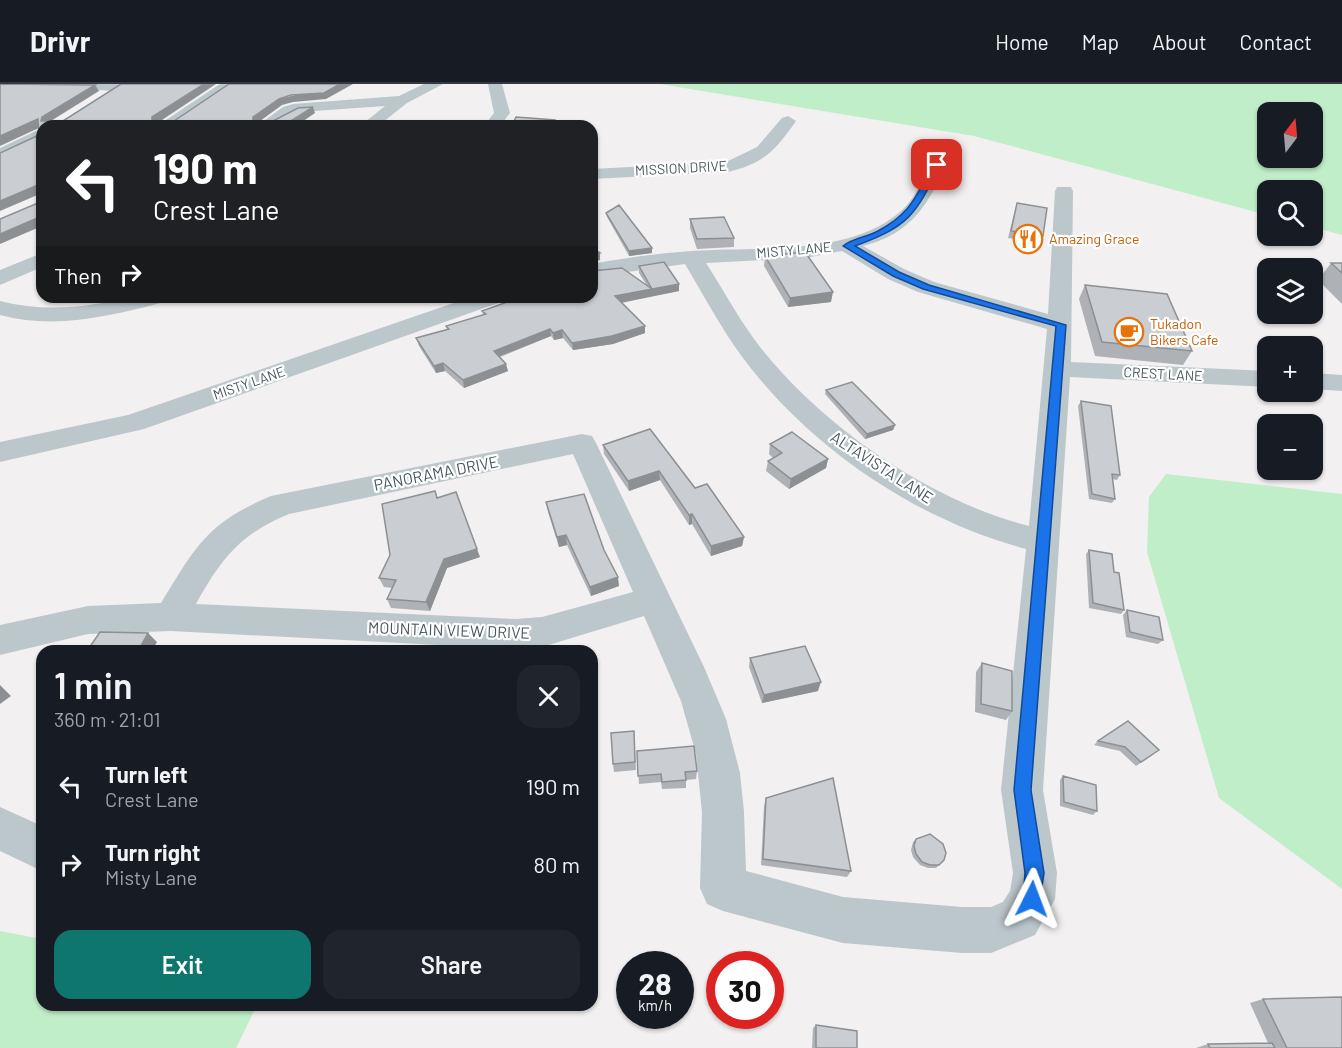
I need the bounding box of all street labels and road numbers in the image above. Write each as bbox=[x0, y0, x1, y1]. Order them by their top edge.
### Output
street label: MISSION DRIVE bbox=[635, 157, 727, 178]
street label: MISTY LANE bbox=[756, 238, 832, 261]
street label: MISTY LANE bbox=[211, 362, 287, 403]
street label: CREST LANE bbox=[1123, 363, 1203, 384]
street label: ALTAVISTA LANE bbox=[828, 426, 937, 507]
street label: PANORAMA DRIVE bbox=[372, 451, 500, 494]
street label: MOUNTAIN VIEW DRIVE bbox=[368, 617, 530, 642]

